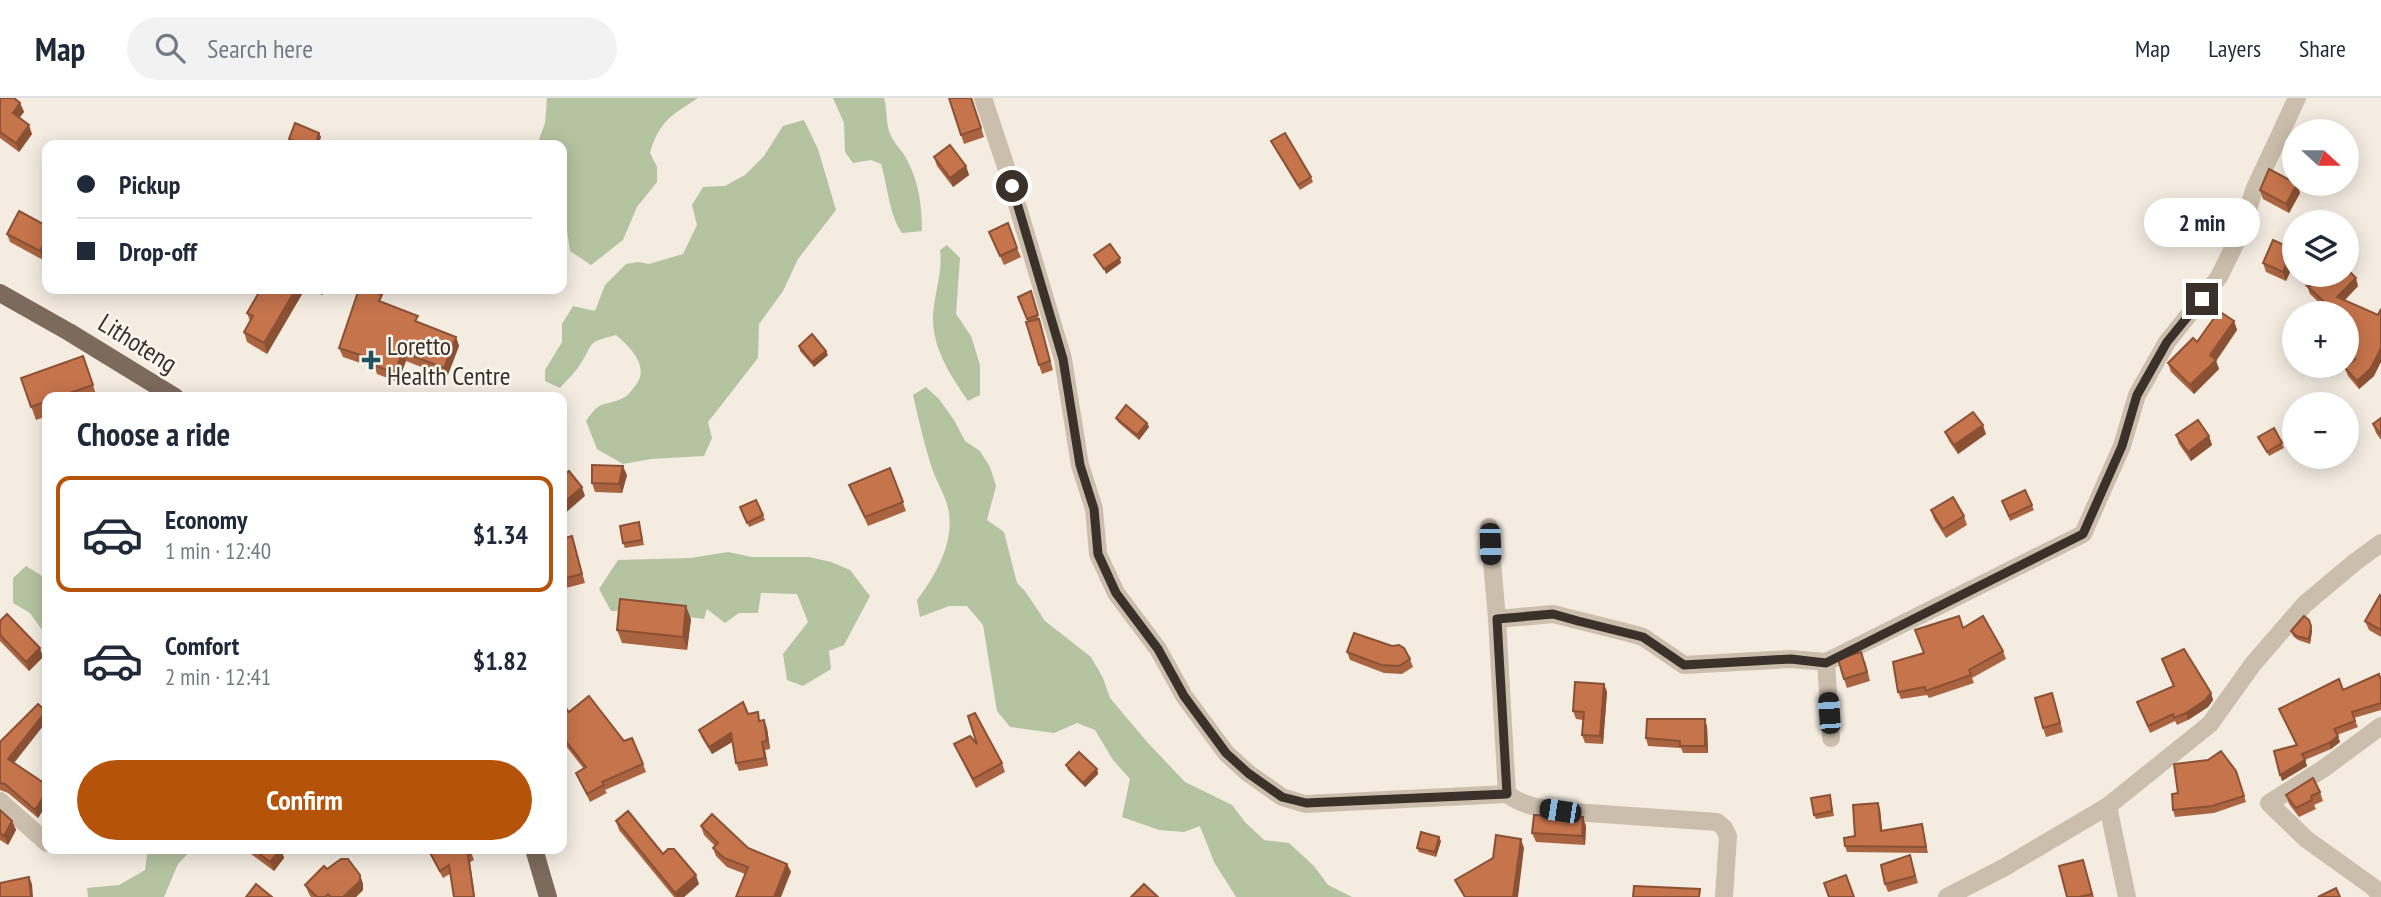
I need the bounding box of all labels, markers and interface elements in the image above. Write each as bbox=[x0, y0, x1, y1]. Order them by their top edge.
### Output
search box bbox=[127, 17, 617, 80]
text: Map bbox=[35, 27, 85, 70]
icon: search bbox=[151, 29, 189, 67]
text: Search here bbox=[207, 32, 313, 65]
text: Map bbox=[2135, 33, 2170, 64]
text: Layers bbox=[2208, 33, 2261, 64]
text: Share bbox=[2299, 33, 2346, 64]
north arrow bbox=[2282, 119, 2359, 196]
map controls bbox=[2282, 119, 2359, 469]
text: Pickup bbox=[119, 168, 180, 201]
route start bbox=[996, 170, 1028, 202]
callout: 2 min bbox=[2144, 198, 2260, 246]
text: 2 min bbox=[2179, 208, 2225, 237]
button: layers bbox=[2282, 210, 2359, 287]
text: Drop-off bbox=[119, 235, 197, 268]
route end bbox=[2186, 283, 2218, 315]
button: + bbox=[2282, 301, 2359, 378]
street label: Lithoteng bbox=[93, 306, 183, 380]
place label: Loretto Health Centre bbox=[387, 329, 511, 392]
marker: Loretto Health Centre bbox=[361, 350, 381, 370]
button: − bbox=[2282, 392, 2359, 469]
text: Choose a ride bbox=[77, 413, 230, 455]
icon: car bbox=[81, 503, 144, 566]
text: Economy bbox=[165, 503, 247, 536]
text: $1.34 bbox=[473, 518, 528, 551]
car bbox=[1479, 523, 1502, 565]
text: 1 min · 12:40 bbox=[165, 536, 271, 565]
icon: car bbox=[81, 629, 144, 692]
text: Comfort bbox=[165, 629, 239, 662]
text: $1.82 bbox=[473, 644, 528, 677]
text: 2 min · 12:41 bbox=[165, 662, 271, 691]
car bbox=[1818, 691, 1841, 735]
button: Confirm bbox=[77, 760, 532, 840]
car bbox=[1538, 797, 1583, 825]

